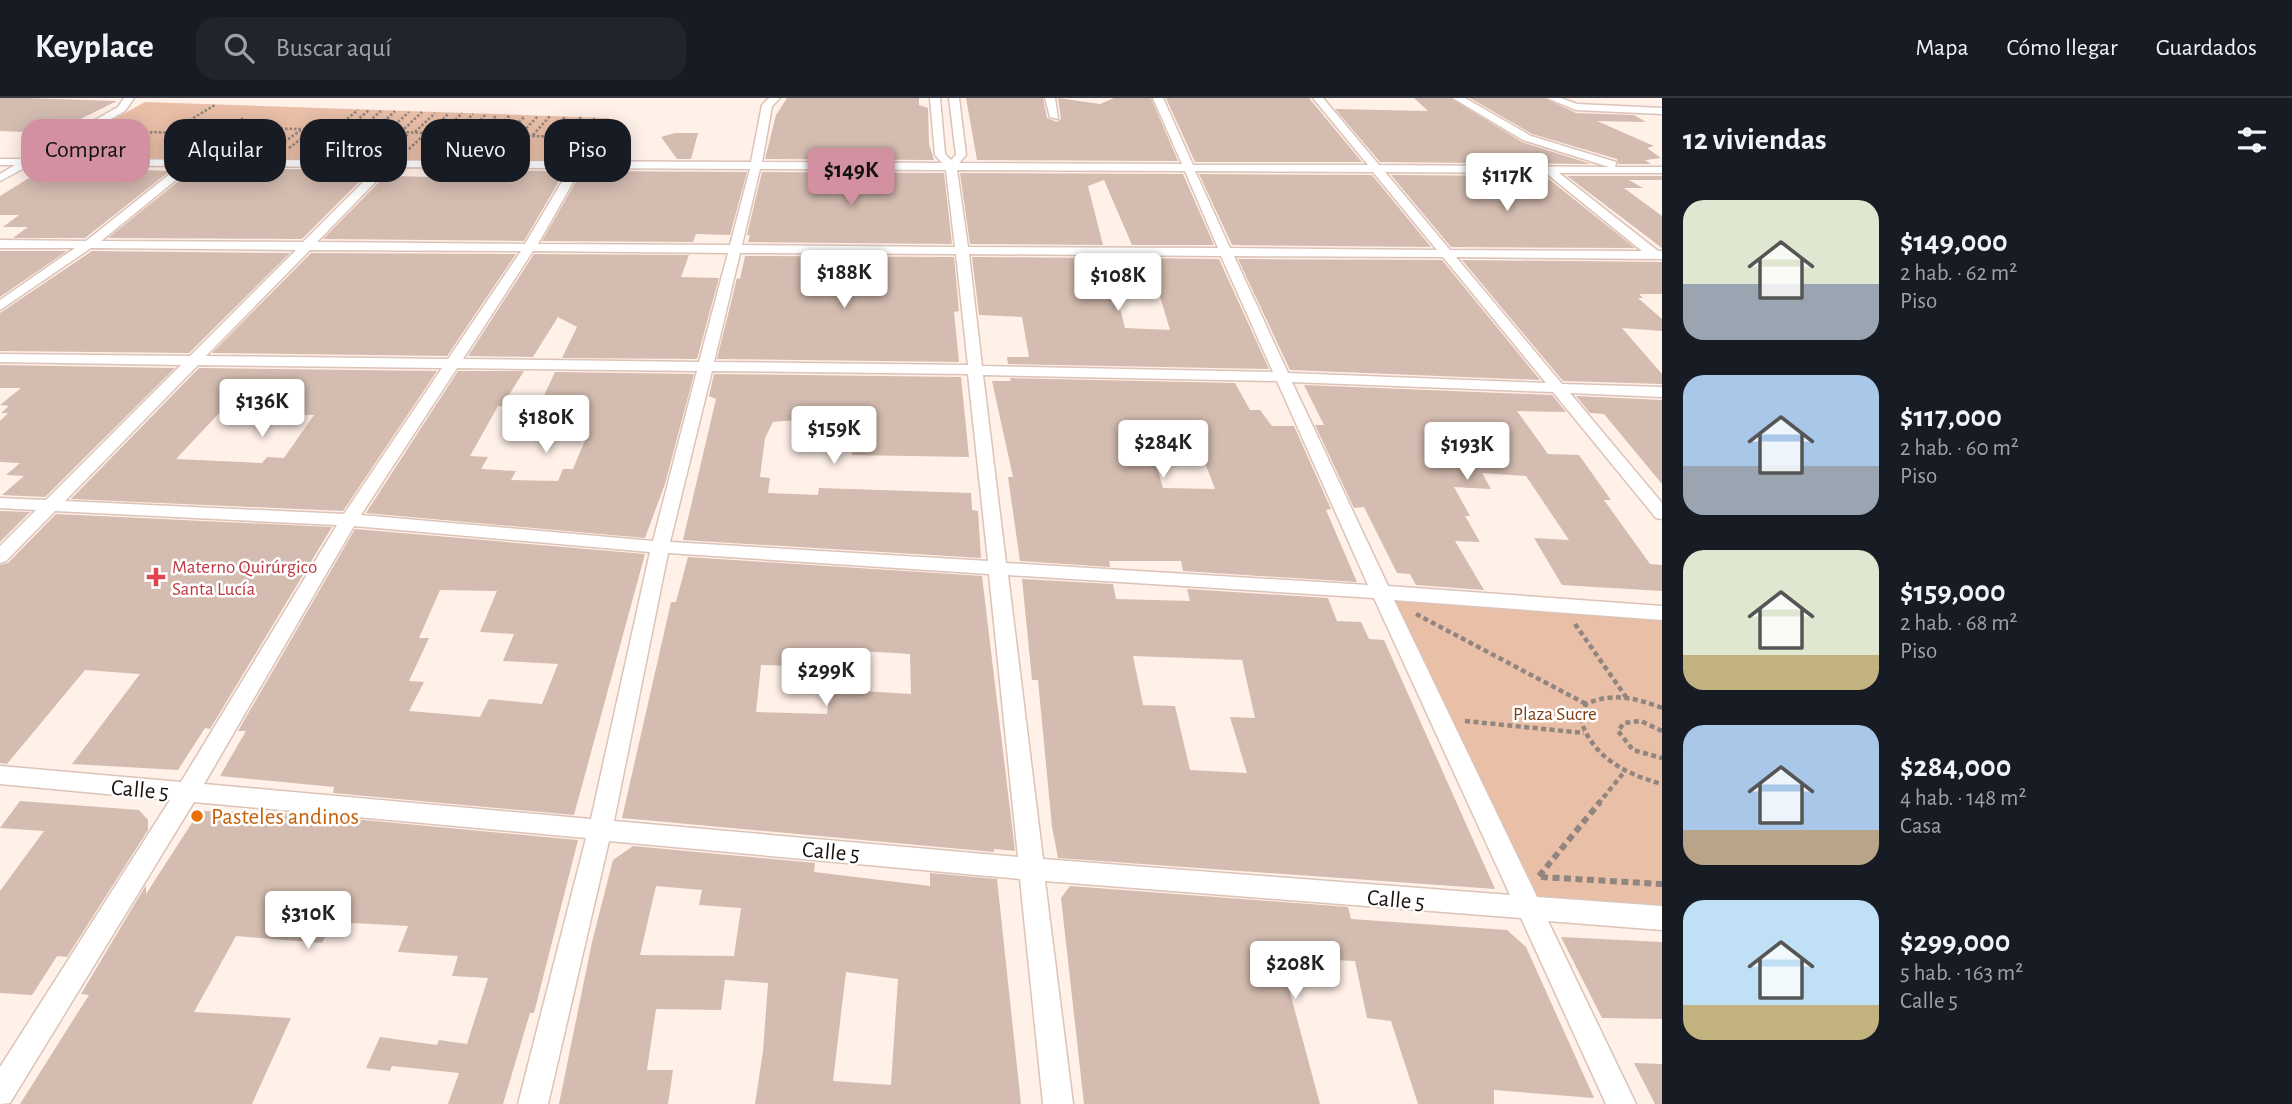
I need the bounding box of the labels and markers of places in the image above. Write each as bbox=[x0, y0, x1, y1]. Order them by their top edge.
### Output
pin: $149K bbox=[802, 148, 900, 208]
pin: $117K bbox=[1458, 153, 1556, 213]
pin: $188K bbox=[795, 250, 893, 310]
pin: $108K bbox=[1069, 254, 1167, 313]
pin: $136K bbox=[213, 380, 311, 439]
pin: $180K bbox=[497, 396, 595, 455]
pin: $159K bbox=[785, 406, 883, 466]
pin: $284K bbox=[1114, 420, 1212, 480]
pin: $193K bbox=[1418, 422, 1516, 482]
place label: Materno Quirúrgico Santa Lucía bbox=[172, 558, 317, 599]
marker: Materno Quirúrgico Santa Lucía bbox=[146, 567, 166, 587]
pin: $299K bbox=[777, 648, 875, 708]
place label: Pasteles andinos bbox=[211, 806, 359, 829]
marker: Pasteles andinos bbox=[189, 808, 205, 824]
pin: $310K bbox=[259, 892, 357, 951]
pin: $208K bbox=[1246, 942, 1344, 1001]

